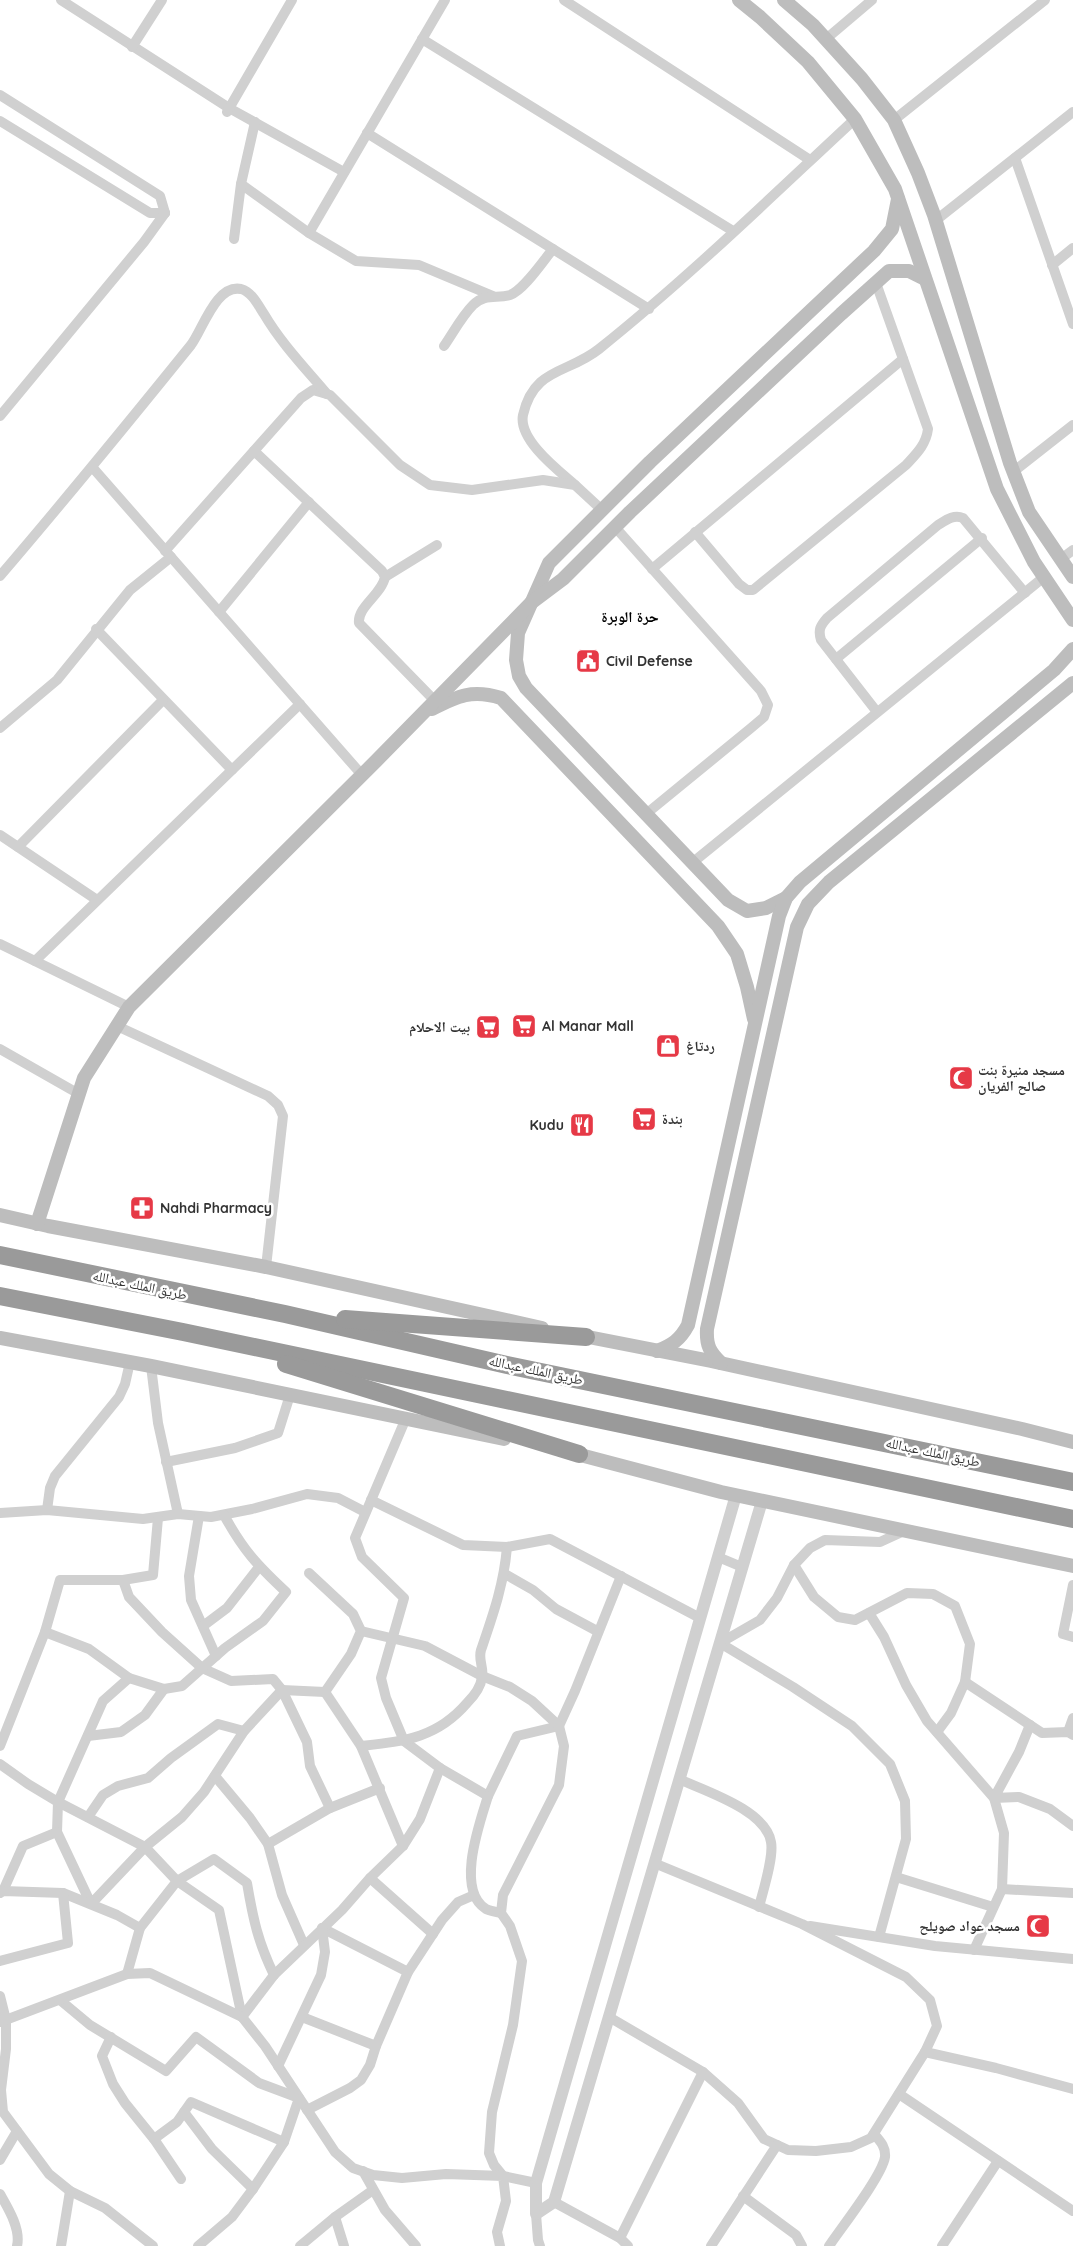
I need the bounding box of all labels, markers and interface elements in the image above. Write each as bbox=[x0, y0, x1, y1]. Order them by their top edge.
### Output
district label: حرة الوبرة bbox=[601, 607, 659, 626]
public building icon: Civil Defense bbox=[575, 648, 601, 674]
place label: Civil Defense bbox=[606, 652, 693, 670]
supermarket icon: Al Manar Mall bbox=[511, 1013, 537, 1039]
supermarket icon: بيت الاحلام bbox=[475, 1014, 501, 1040]
place label: Al Manar Mall bbox=[542, 1017, 634, 1035]
place label: بيت الاحلام bbox=[409, 1018, 470, 1037]
shop icon: ردتاغ bbox=[655, 1033, 681, 1059]
place label: ردتاغ bbox=[686, 1037, 715, 1055]
place label: مسجد منيرة بنت صالح الفريان bbox=[978, 1061, 1065, 1095]
mosque icon: مسجد منيرة بنت صالح الفريان bbox=[948, 1065, 974, 1091]
supermarket icon: بندة bbox=[631, 1106, 657, 1132]
place label: بندة bbox=[662, 1110, 683, 1128]
restaurant icon: Kudu bbox=[569, 1112, 595, 1138]
place label: Kudu bbox=[530, 1116, 564, 1134]
pharmacy icon: Nahdi Pharmacy bbox=[129, 1195, 155, 1221]
place label: Nahdi Pharmacy bbox=[160, 1199, 272, 1217]
street label: طريق الملك عبدالله bbox=[91, 1266, 189, 1305]
street label: طريق الملك عبدالله bbox=[487, 1351, 585, 1390]
street label: طريق الملك عبدالله bbox=[884, 1433, 982, 1472]
mosque icon: مسجد عواد صويلح bbox=[1025, 1913, 1051, 1939]
place label: مسجد عواد صويلح bbox=[919, 1917, 1020, 1935]

